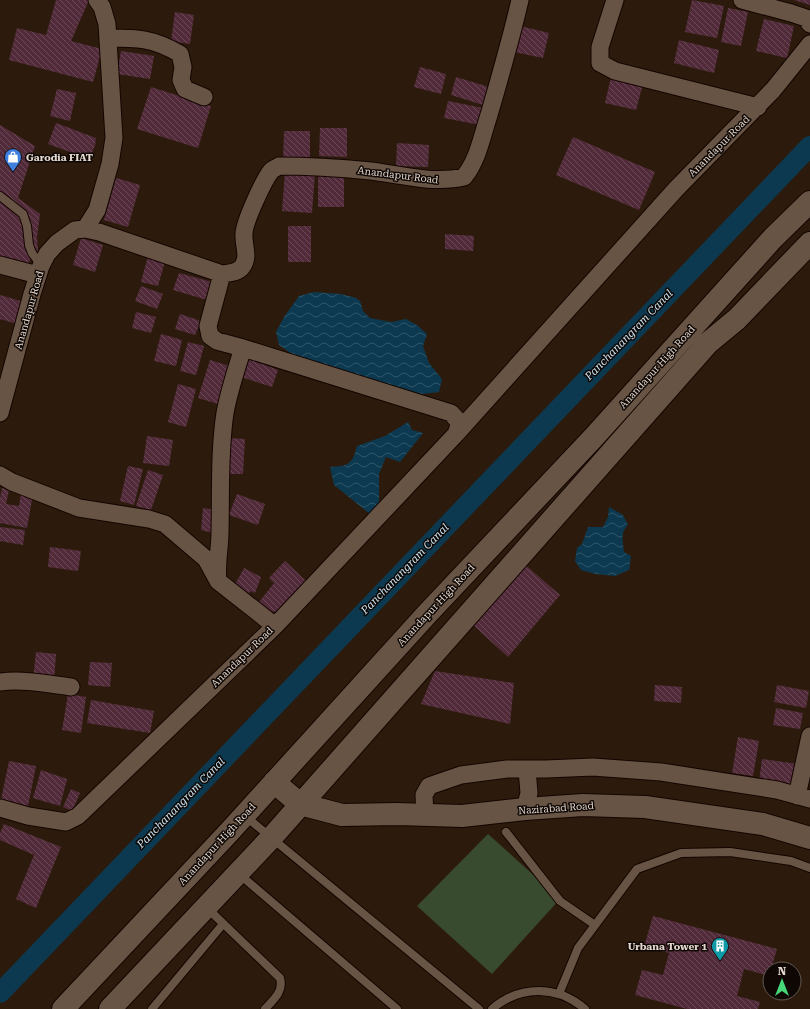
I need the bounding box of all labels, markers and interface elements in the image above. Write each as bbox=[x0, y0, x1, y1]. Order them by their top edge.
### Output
street label: Anandapur Road bbox=[686, 113, 752, 179]
shop icon: Garodia FIAT bbox=[3, 147, 23, 172]
place label: Garodia FIAT bbox=[26, 152, 93, 163]
street label: Anandapur Road bbox=[357, 165, 440, 185]
street label: Anandapur Road bbox=[13, 269, 46, 351]
water label: Panchanangram Canal bbox=[582, 287, 676, 384]
street label: Anandapur High Road bbox=[617, 323, 697, 411]
water label: Panchanangram Canal bbox=[358, 521, 452, 618]
street label: Anandapur High Road bbox=[395, 562, 477, 648]
street label: Anandapur Road bbox=[209, 624, 275, 689]
water label: Panchanangram Canal bbox=[134, 755, 228, 852]
street label: Nazirabad Road bbox=[518, 800, 595, 816]
street label: Anandapur High Road bbox=[176, 801, 258, 887]
building icon: Urbana Tower 1 bbox=[710, 936, 730, 961]
place label: Urbana Tower 1 bbox=[628, 941, 707, 952]
north arrow bbox=[762, 961, 802, 1001]
text: N bbox=[778, 965, 787, 978]

